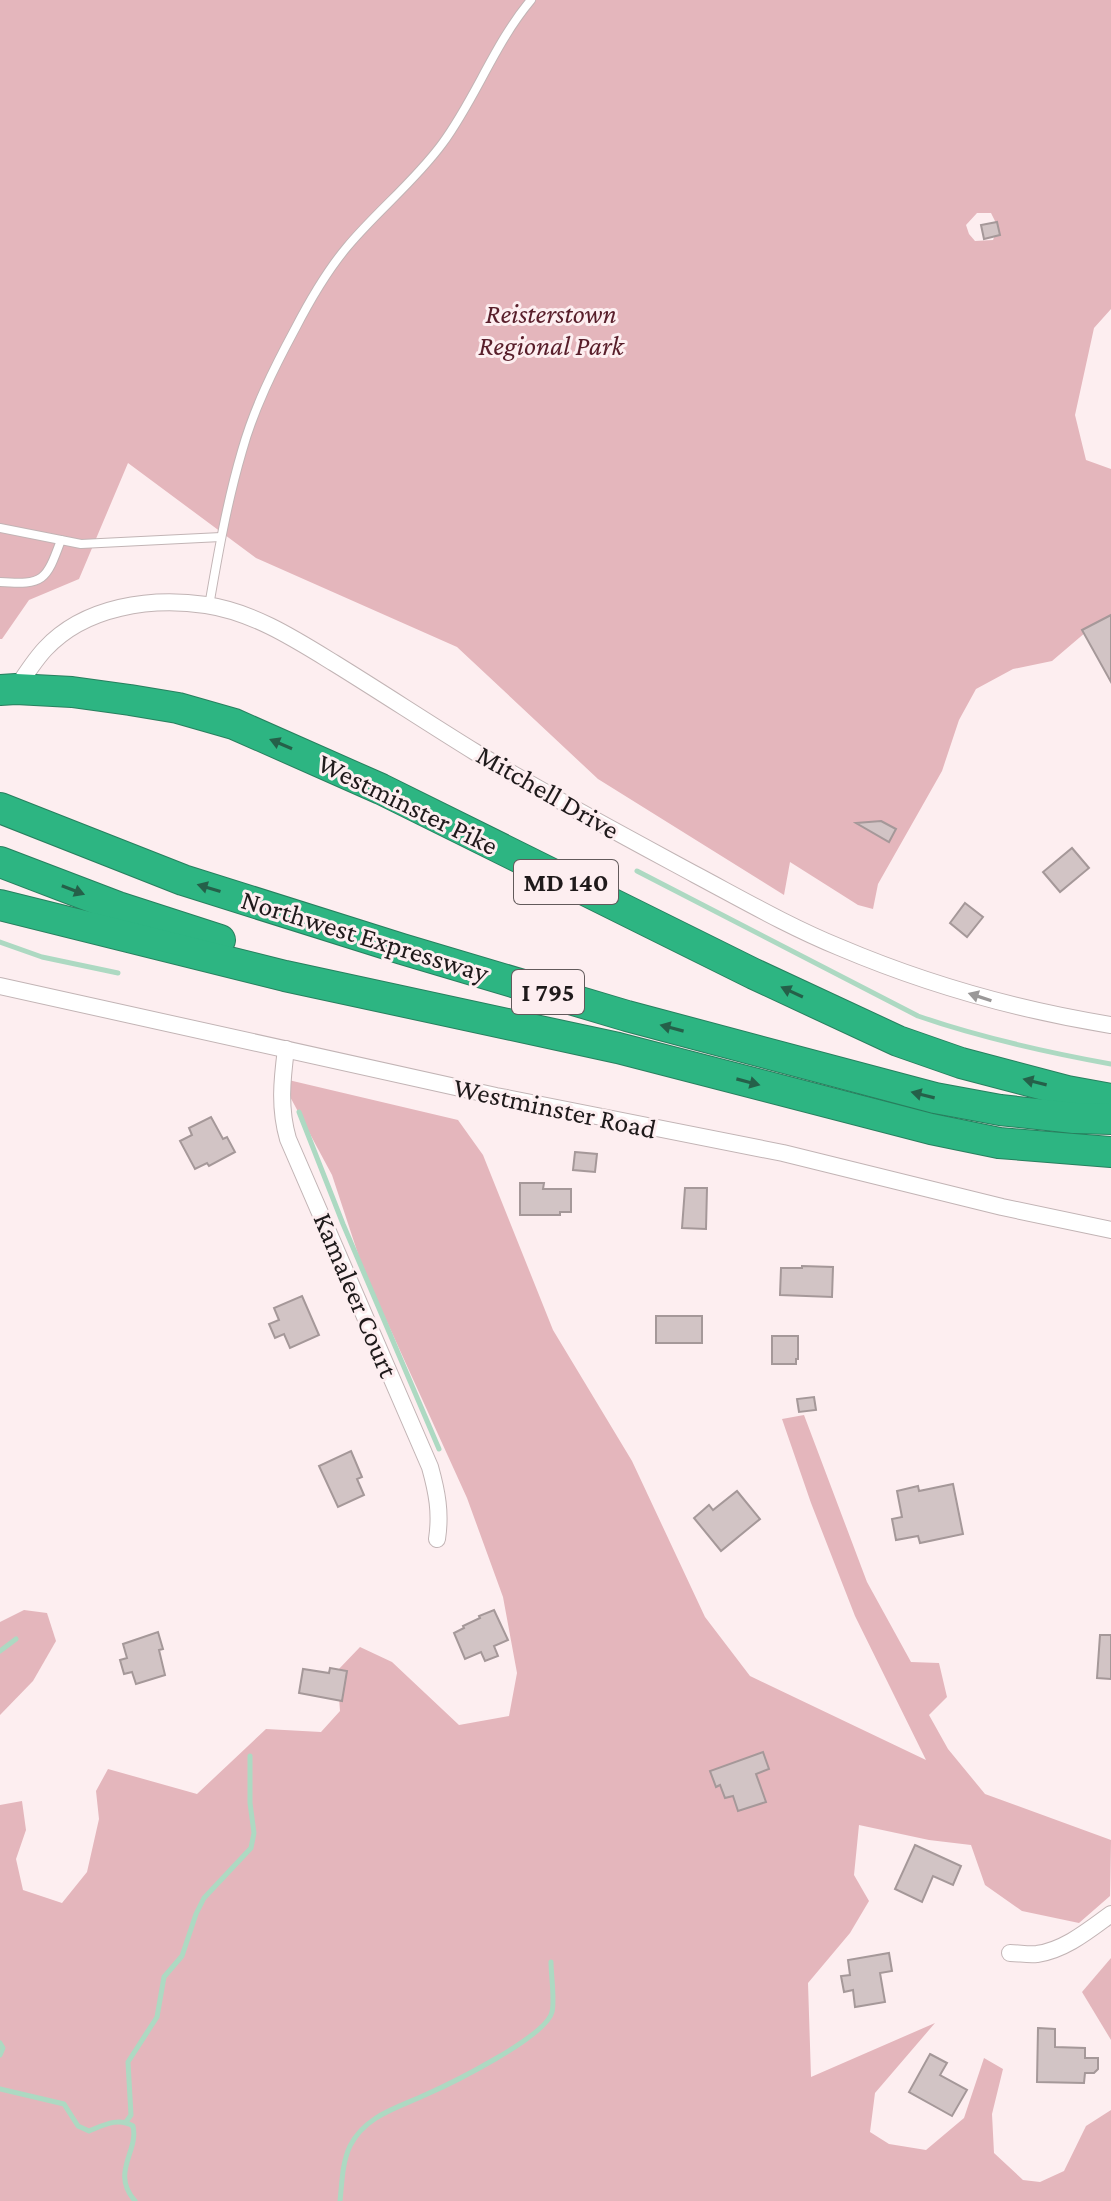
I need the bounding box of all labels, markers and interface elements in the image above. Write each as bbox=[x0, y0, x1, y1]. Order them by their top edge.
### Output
park label: Reisterstown Regional Park bbox=[478, 298, 626, 361]
one-way arrow bbox=[269, 738, 293, 751]
street label: Mitchell Drive bbox=[471, 739, 625, 845]
street label: Westminster Pike bbox=[313, 747, 503, 861]
road number: MD 140 bbox=[514, 860, 618, 904]
one-way arrow bbox=[196, 881, 220, 894]
one-way arrow bbox=[61, 884, 85, 897]
street label: Northwest Expressway bbox=[238, 884, 493, 989]
road number: I 795 bbox=[512, 970, 584, 1014]
one-way arrow bbox=[780, 985, 803, 999]
one-way arrow bbox=[968, 990, 992, 1002]
one-way arrow bbox=[659, 1021, 683, 1034]
street label: Westminster Road bbox=[451, 1071, 659, 1145]
one-way arrow bbox=[1022, 1076, 1047, 1088]
one-way arrow bbox=[735, 1077, 760, 1089]
one-way arrow bbox=[910, 1089, 935, 1101]
street label: Kamaleer Court bbox=[307, 1208, 405, 1383]

